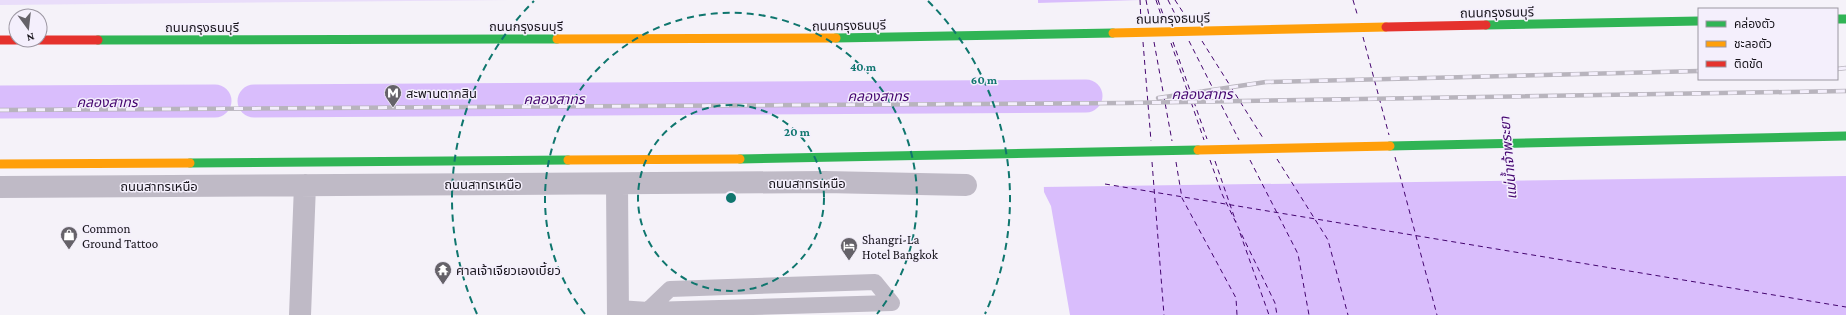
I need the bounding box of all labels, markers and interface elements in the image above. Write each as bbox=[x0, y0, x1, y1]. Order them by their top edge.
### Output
street label: ถนนกรุงธนบุรี bbox=[1460, 4, 1534, 21]
north arrow bbox=[8, 8, 48, 48]
legend bbox=[1698, 8, 1838, 80]
street label: ถนนกรุงธนบุรี bbox=[1136, 10, 1210, 27]
street label: ถนนกรุงธนบุรี bbox=[812, 17, 886, 34]
text: คล่องตัว bbox=[1734, 17, 1775, 31]
street label: ถนนกรุงธนบุรี bbox=[489, 19, 563, 34]
street label: ถนนกรุงธนบุรี bbox=[165, 20, 239, 35]
text: N bbox=[25, 31, 36, 45]
text: ชะลอตัว bbox=[1734, 37, 1772, 51]
text: ติดขัด bbox=[1734, 57, 1763, 71]
text: 40 m bbox=[850, 60, 877, 74]
text: 60 m bbox=[971, 73, 998, 87]
metro station icon: สะพานตากสิน bbox=[383, 83, 403, 108]
place label: สะพานตากสิน bbox=[406, 86, 477, 101]
water label: คลองสาทร bbox=[1171, 86, 1234, 102]
water label: คลองสาทร bbox=[847, 88, 910, 104]
water label: คลองสาทร bbox=[523, 91, 586, 107]
water label: คลองสาทร bbox=[76, 94, 139, 110]
water label: แม่น้ำเจ้าพระยา bbox=[1494, 115, 1520, 200]
text: 20 m bbox=[784, 125, 811, 139]
street label: ถนนสาทรเหนือ bbox=[768, 176, 846, 191]
street label: ถนนสาทรเหนือ bbox=[444, 177, 522, 192]
street label: ถนนสาทรเหนือ bbox=[120, 179, 198, 194]
centre of rings bbox=[724, 191, 738, 205]
place label: Common Ground Tattoo bbox=[82, 221, 158, 251]
shop icon: Common Ground Tattoo bbox=[59, 225, 79, 250]
place label: Shangri-La Hotel Bangkok bbox=[862, 232, 939, 262]
hotel icon: Shangri-La Hotel Bangkok bbox=[839, 236, 859, 261]
temple icon: ศาลเจ้าเจียวเองเบี้ยว bbox=[433, 260, 453, 285]
place label: ศาลเจ้าเจียวเองเบี้ยว bbox=[456, 261, 561, 278]

